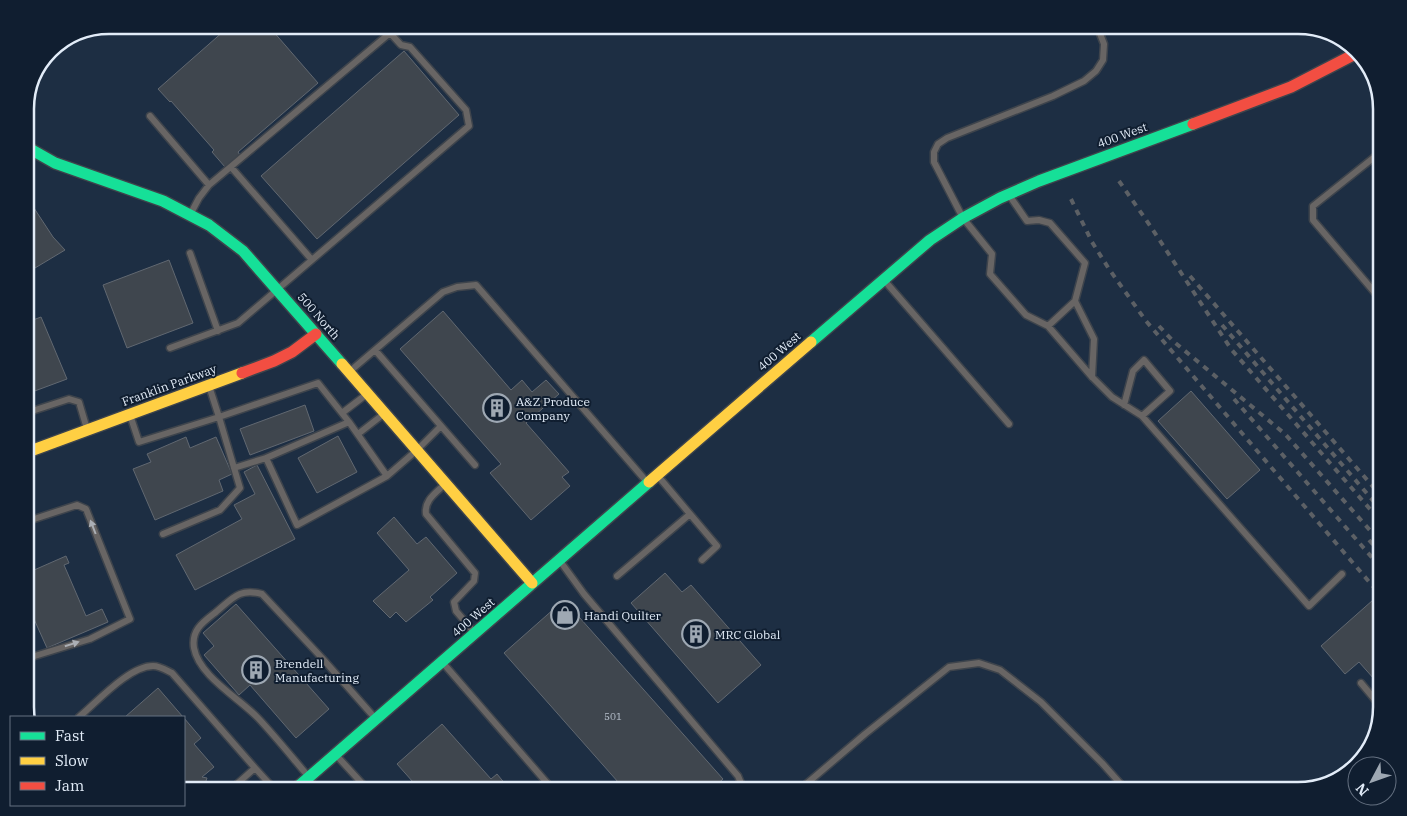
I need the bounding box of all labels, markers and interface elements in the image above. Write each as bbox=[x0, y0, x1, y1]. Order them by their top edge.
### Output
street label: 400 West bbox=[1095, 119, 1149, 151]
street label: 500 North bbox=[294, 289, 344, 343]
street label: 400 West bbox=[754, 328, 804, 374]
street label: Franklin Parkway bbox=[120, 361, 219, 409]
building icon: A&Z Produce Company bbox=[482, 393, 512, 423]
place label: A&Z Produce Company bbox=[516, 394, 590, 423]
one-way arrow bbox=[89, 519, 96, 534]
street label: 400 West bbox=[448, 594, 498, 640]
shop icon: Handi Quilter bbox=[550, 600, 580, 630]
place label: Handi Quilter bbox=[584, 608, 662, 623]
building icon: MRC Global bbox=[681, 619, 711, 649]
place label: MRC Global bbox=[715, 627, 781, 642]
one-way arrow bbox=[64, 640, 79, 648]
building icon: Brendell Manufacturing bbox=[241, 655, 271, 685]
place label: Brendell Manufacturing bbox=[275, 656, 359, 685]
house number: 501 bbox=[604, 710, 622, 723]
legend bbox=[10, 716, 185, 806]
text: Fast bbox=[55, 726, 85, 745]
text: Slow bbox=[55, 751, 89, 770]
north arrow bbox=[1347, 756, 1397, 806]
text: Jam bbox=[55, 776, 84, 795]
text: N bbox=[1352, 779, 1373, 800]

